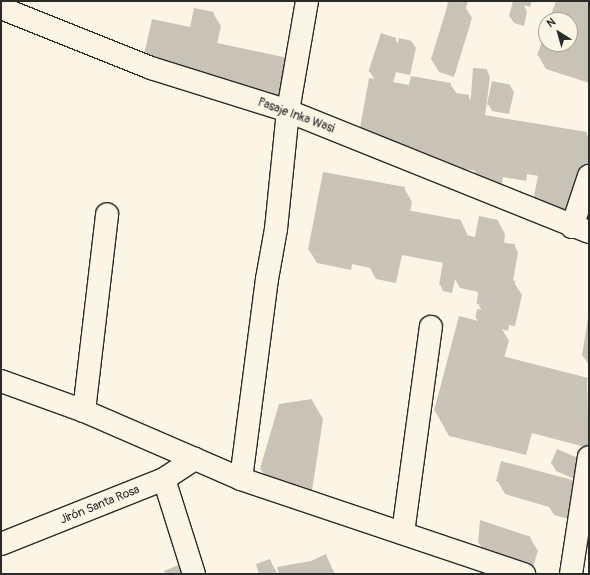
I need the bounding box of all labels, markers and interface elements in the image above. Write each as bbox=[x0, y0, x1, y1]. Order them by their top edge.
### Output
north arrow bbox=[538, 12, 578, 52]
text: N bbox=[544, 15, 558, 30]
street label: Pasaje Inka Wasi bbox=[256, 95, 336, 137]
street label: Jirón Santa Rosa bbox=[58, 483, 142, 527]

